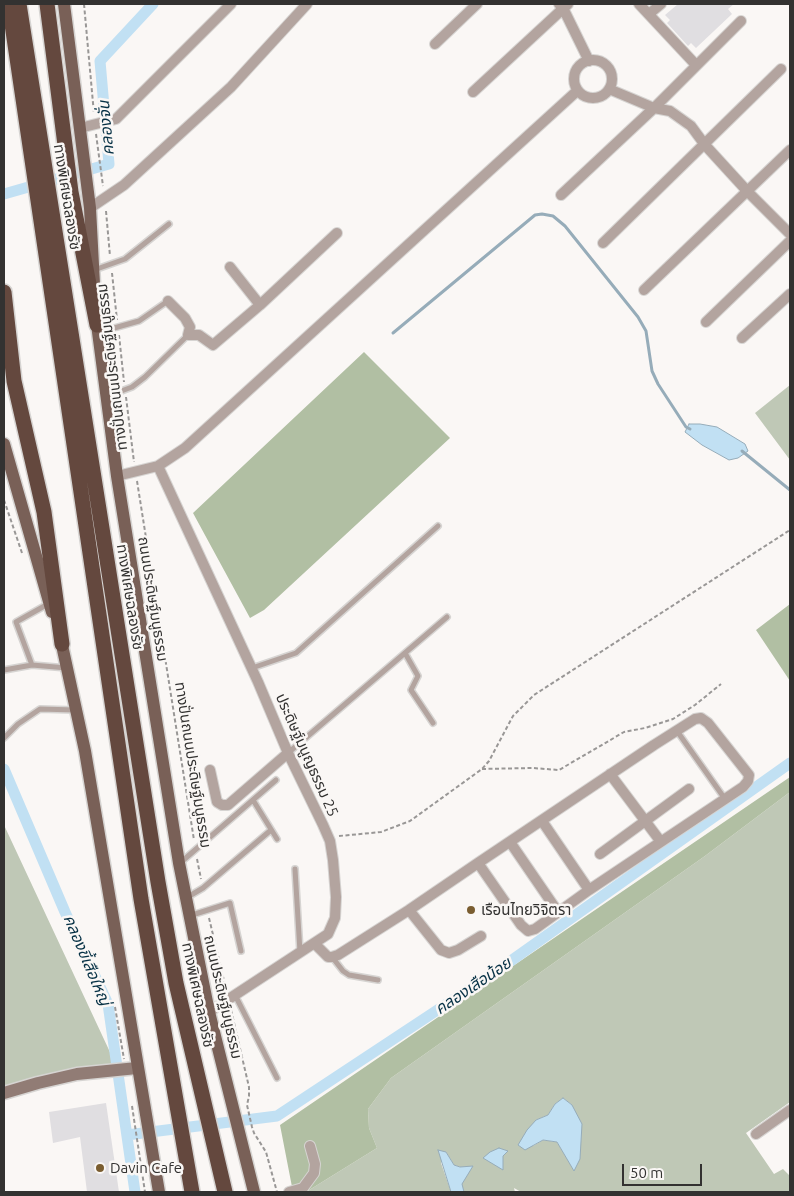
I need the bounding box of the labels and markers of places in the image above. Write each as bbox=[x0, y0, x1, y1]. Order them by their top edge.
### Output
place label: เรือนไทยวิจิตรา bbox=[481, 901, 571, 919]
marker: เรือนไทยวิจิตรา bbox=[465, 904, 477, 916]
place label: Davin Cafe bbox=[110, 1159, 182, 1177]
marker: Davin Cafe bbox=[94, 1162, 106, 1174]

